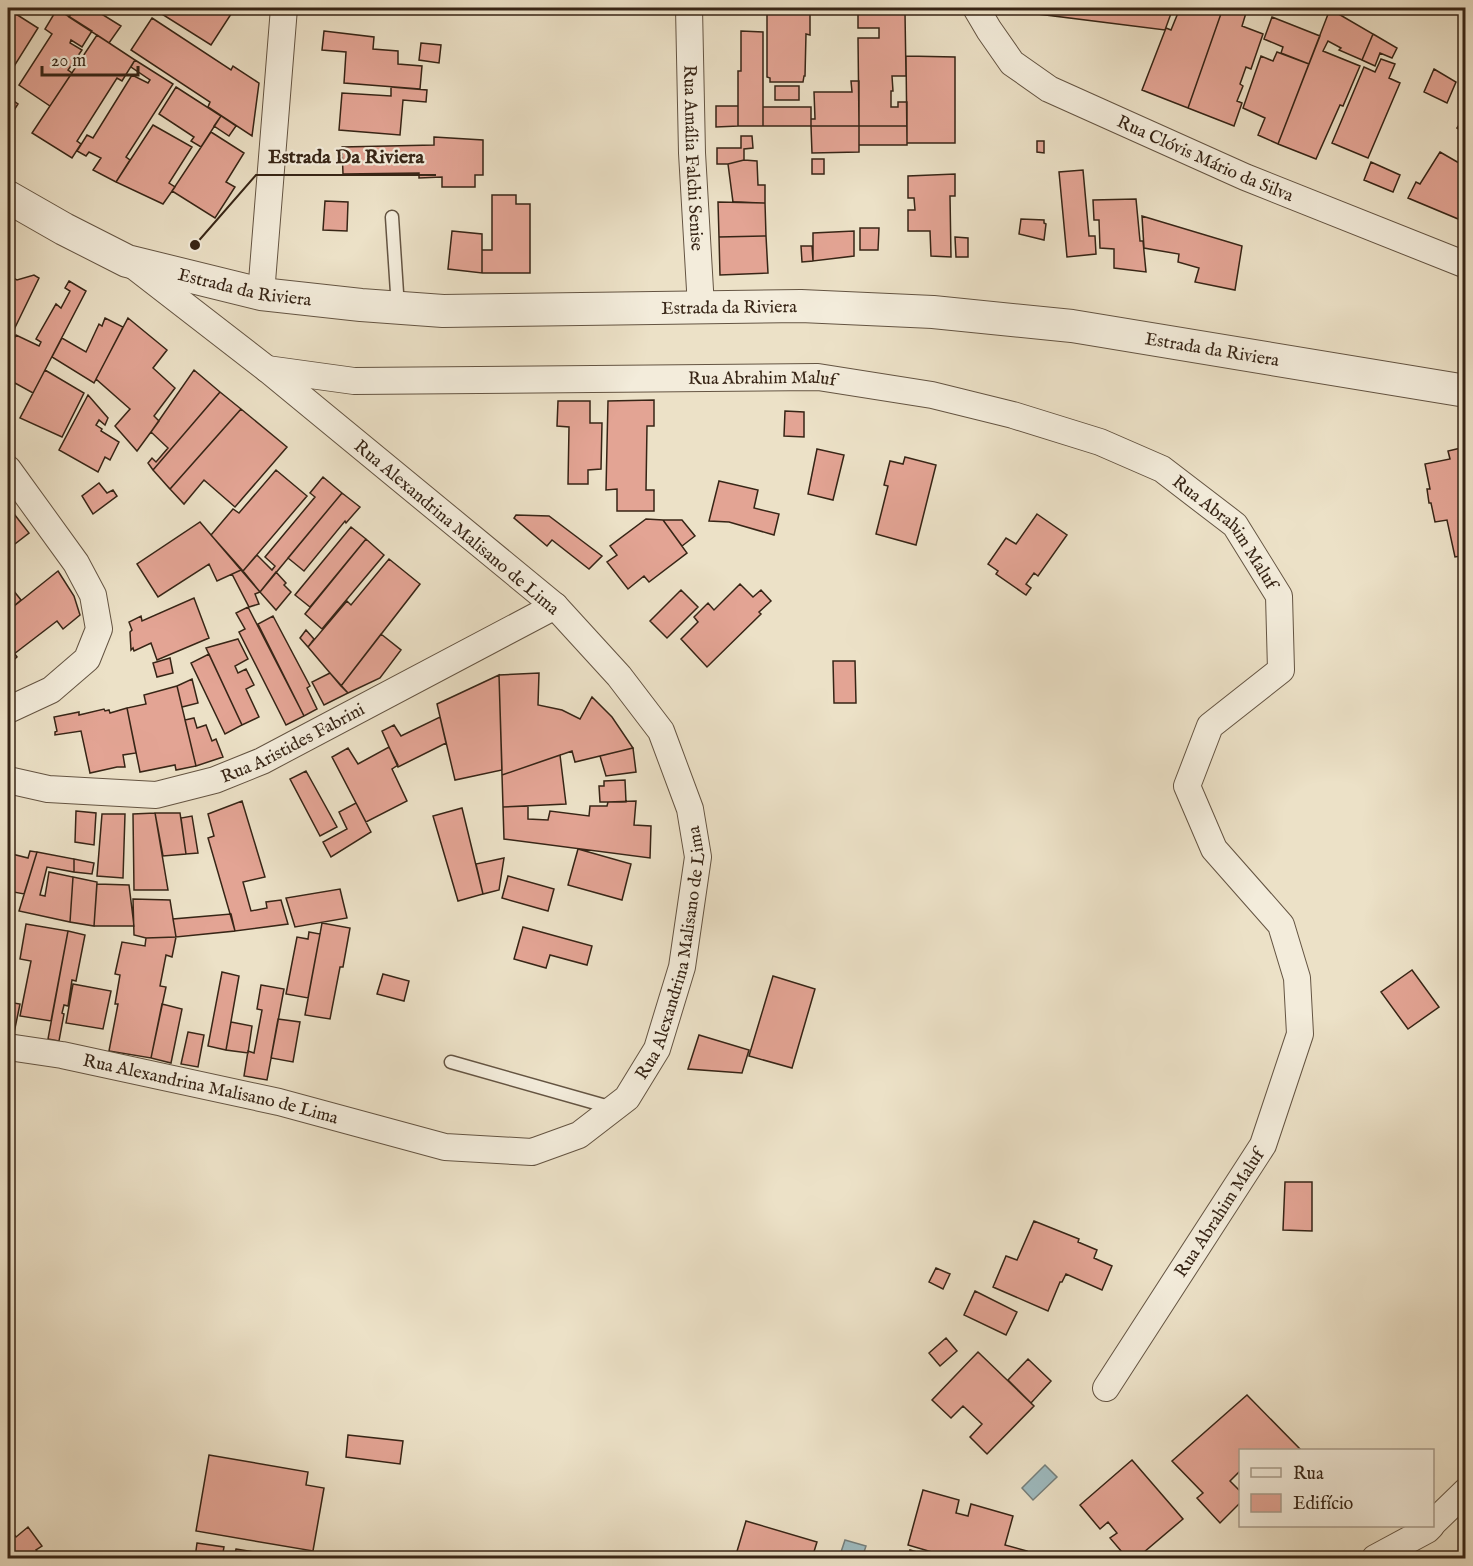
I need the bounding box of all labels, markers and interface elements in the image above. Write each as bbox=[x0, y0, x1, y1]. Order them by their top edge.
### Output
scale bar bbox=[42, 39, 138, 77]
text: 20 m bbox=[51, 50, 86, 73]
street label: Rua Amália Falchi Senise bbox=[677, 65, 708, 252]
street label: Rua Clóvis Mário da Silva bbox=[1113, 111, 1297, 208]
callout: Estrada Da Riviera bbox=[256, 137, 436, 175]
text: Estrada Da Riviera bbox=[268, 145, 424, 170]
street label: Estrada da Riviera bbox=[175, 264, 313, 312]
street label: Estrada da Riviera bbox=[661, 296, 797, 321]
street label: Estrada da Riviera bbox=[1143, 328, 1281, 373]
street label: Rua Abrahim Maluf bbox=[688, 367, 841, 393]
street label: Rua Alexandrina Malisano de Lima bbox=[349, 435, 564, 621]
street label: Rua Abrahim Maluf bbox=[1167, 471, 1284, 597]
street label: Rua Aristides Fabrini bbox=[218, 699, 369, 789]
street label: Rua Alexandrina Malisano de Lima bbox=[631, 824, 712, 1084]
street label: Rua Alexandrina Malisano de Lima bbox=[80, 1050, 341, 1131]
street label: Rua Abrahim Maluf bbox=[1170, 1142, 1272, 1282]
legend bbox=[1239, 1449, 1434, 1527]
text: Rua bbox=[1293, 1463, 1324, 1486]
text: Edifício bbox=[1293, 1493, 1354, 1516]

